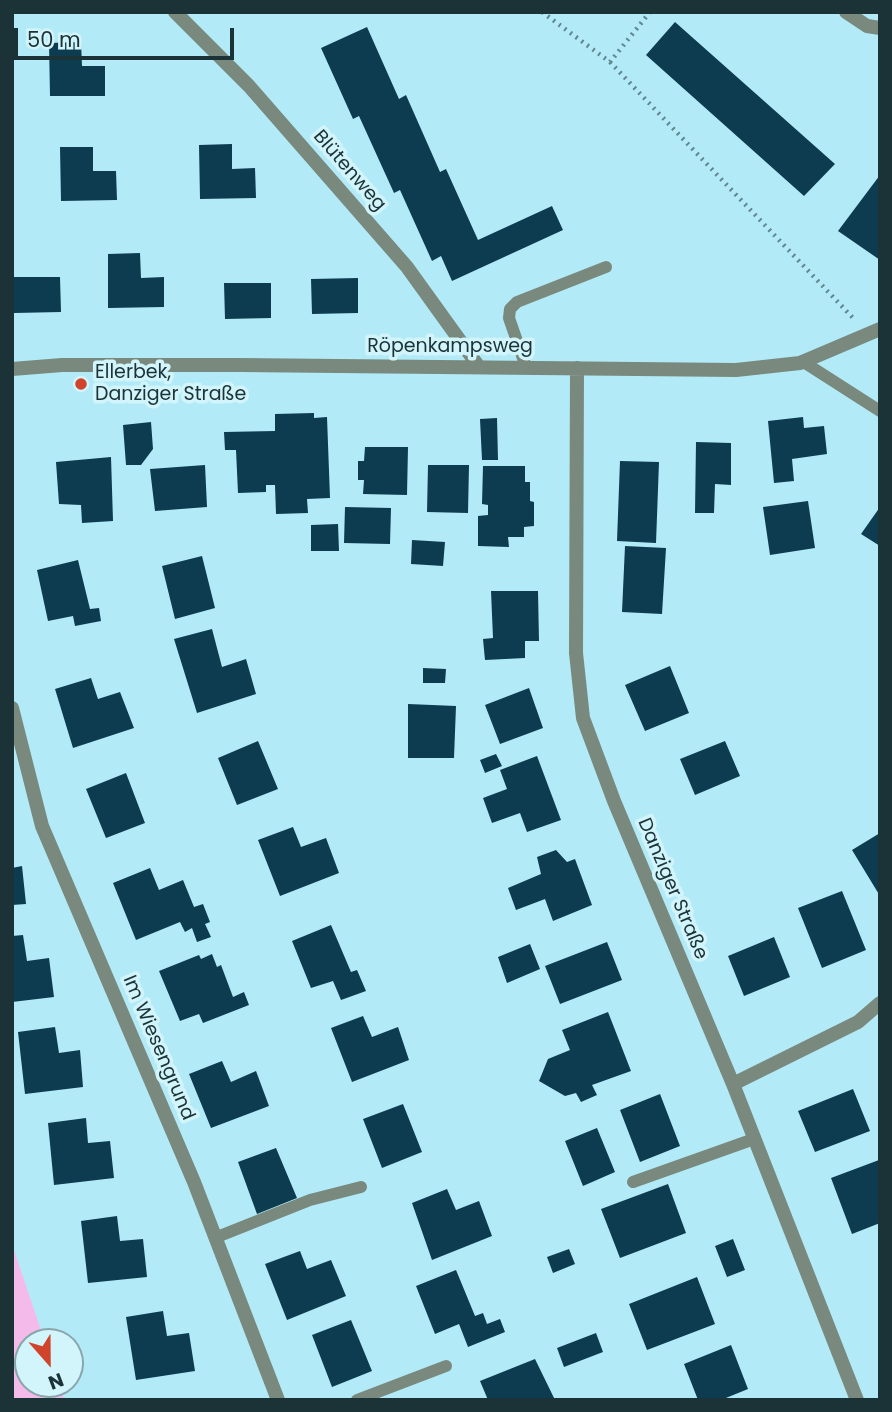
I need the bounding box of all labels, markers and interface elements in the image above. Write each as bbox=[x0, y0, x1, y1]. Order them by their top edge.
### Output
scale bar bbox=[18, 14, 238, 58]
text: 50 m bbox=[27, 25, 81, 54]
street label: Blütenweg bbox=[308, 126, 390, 216]
street label: Röpenkampsweg bbox=[367, 336, 533, 358]
place label: Ellerbek, Danziger Straße bbox=[95, 362, 246, 406]
marker: Ellerbek, Danziger Straße bbox=[73, 376, 89, 392]
street label: Danziger Straße bbox=[632, 815, 712, 963]
street label: Im Wiesengrund bbox=[117, 972, 199, 1124]
north arrow bbox=[14, 1328, 84, 1398]
text: N bbox=[44, 1366, 68, 1396]

